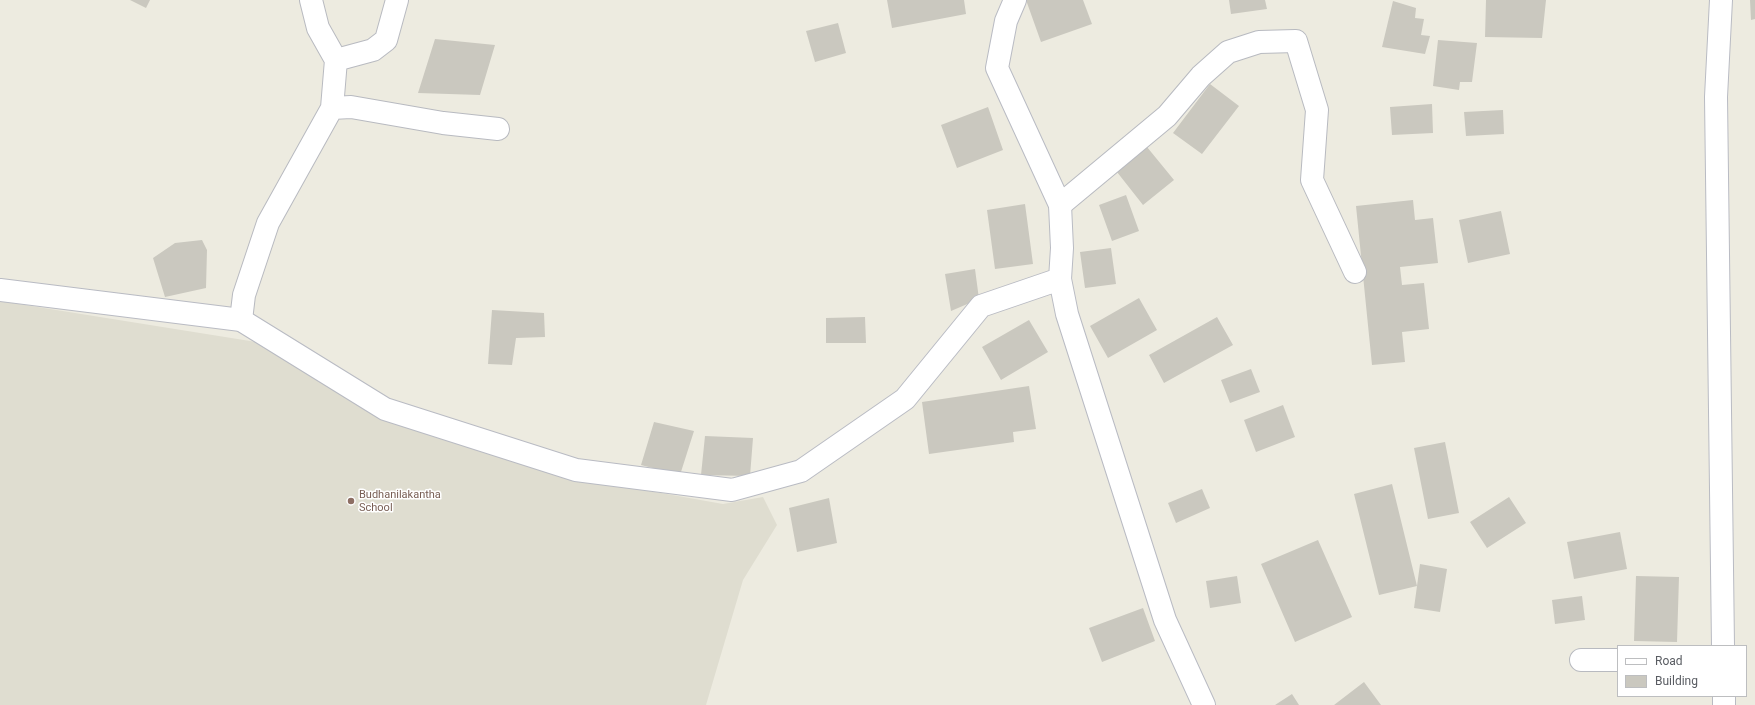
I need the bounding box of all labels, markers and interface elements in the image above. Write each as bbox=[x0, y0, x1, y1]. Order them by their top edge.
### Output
place label: Budhanilakantha School bbox=[359, 488, 441, 514]
marker: Budhanilakantha School bbox=[346, 496, 356, 506]
legend bbox=[1617, 645, 1747, 697]
text: Road bbox=[1655, 654, 1683, 668]
text: Building bbox=[1655, 674, 1698, 688]

